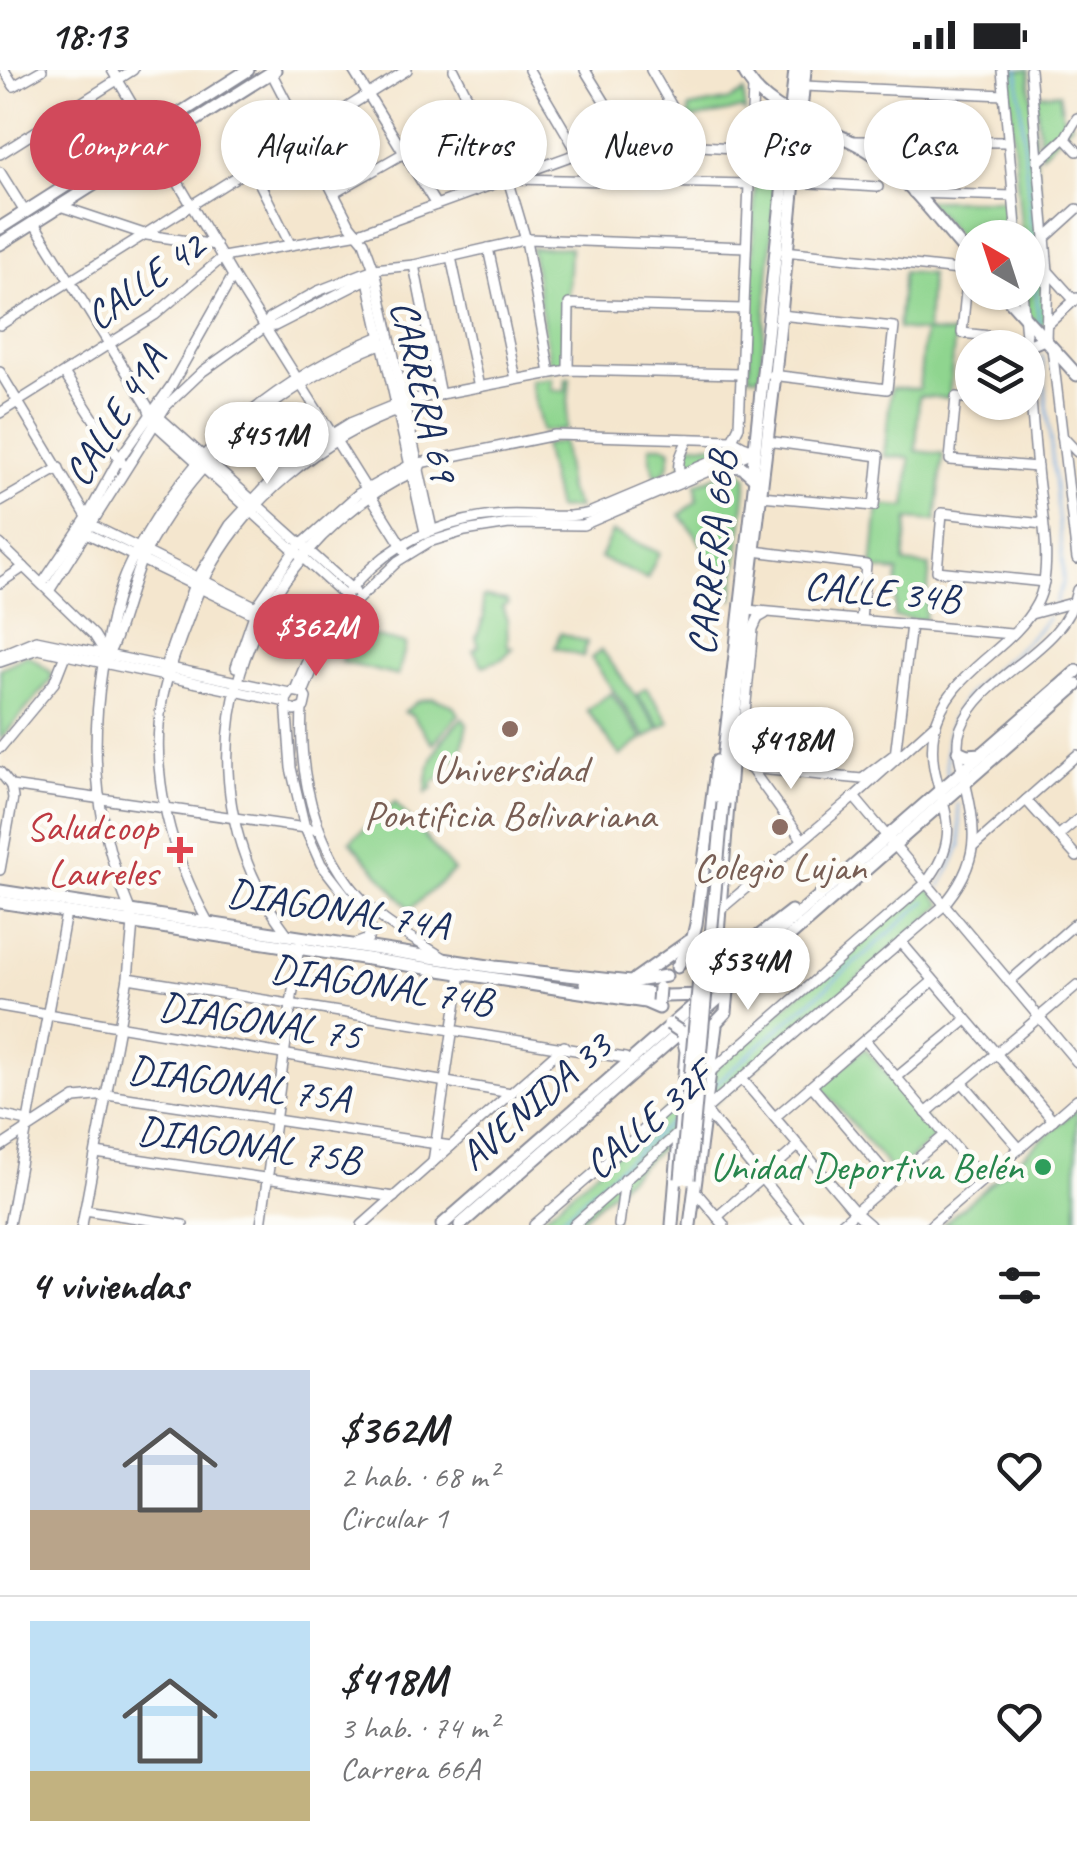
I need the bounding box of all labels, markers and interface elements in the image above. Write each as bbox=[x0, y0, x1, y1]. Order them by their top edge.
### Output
text: 18:13 bbox=[50, 12, 126, 59]
chip: Comprar bbox=[30, 100, 201, 190]
chip: Alquilar bbox=[221, 100, 380, 190]
chip: Filtros bbox=[400, 100, 547, 190]
chip: Nuevo bbox=[567, 100, 706, 190]
chip: Piso bbox=[726, 100, 844, 190]
chip: Casa bbox=[864, 100, 992, 190]
street label: CALLE 42 bbox=[76, 219, 217, 341]
north arrow bbox=[955, 220, 1045, 310]
map controls bbox=[955, 220, 1045, 420]
street label: CARRERA 69 bbox=[379, 296, 470, 489]
button: layers bbox=[955, 330, 1045, 420]
street label: CALLE 41A bbox=[53, 335, 178, 495]
pin: $451M bbox=[197, 402, 337, 487]
text: $451M bbox=[227, 414, 307, 455]
street label: CARRERA 66B bbox=[676, 446, 748, 658]
street label: CALLE 34B bbox=[802, 560, 964, 624]
pin: $362M bbox=[246, 594, 386, 679]
text: $362M bbox=[275, 606, 357, 647]
pin: $418M bbox=[721, 707, 861, 792]
marker: Universidad Pontificia Bolivariana bbox=[499, 718, 521, 740]
text: $418M bbox=[751, 719, 831, 760]
place label: Universidad Pontificia Bolivariana bbox=[364, 744, 658, 840]
place label: Saludcoop Laureles bbox=[26, 802, 161, 898]
marker: Colegio Lujan bbox=[769, 816, 791, 838]
marker: Saludcoop Laureles bbox=[167, 837, 193, 863]
place label: Colegio Lujan bbox=[694, 842, 867, 892]
street label: DIAGONAL 74A bbox=[224, 867, 454, 951]
pin: $534M bbox=[678, 928, 818, 1013]
text: $534M bbox=[708, 940, 788, 981]
street label: DIAGONAL 74B bbox=[267, 943, 499, 1028]
street label: DIAGONAL 75 bbox=[156, 980, 366, 1062]
street label: AVENIDA 33 bbox=[449, 1019, 624, 1181]
street label: DIAGONAL 75A bbox=[125, 1044, 355, 1125]
street label: CALLE 32F bbox=[574, 1047, 728, 1190]
street label: DIAGONAL 75B bbox=[135, 1105, 366, 1186]
place label: Unidad Deportiva Belén bbox=[710, 1142, 1024, 1192]
marker: Unidad Deportiva Belén bbox=[1032, 1156, 1054, 1178]
icon: filters bbox=[992, 1258, 1047, 1313]
text: 4 viviendas bbox=[30, 1259, 187, 1312]
text: $362M bbox=[340, 1403, 447, 1456]
icon: home bbox=[110, 1410, 230, 1530]
icon: heart bbox=[992, 1443, 1047, 1498]
text: 2 hab. · 68 m² bbox=[340, 1456, 497, 1497]
text: Circular 1 bbox=[340, 1497, 448, 1538]
text: $418M bbox=[340, 1654, 446, 1707]
icon: home bbox=[110, 1661, 230, 1781]
icon: heart bbox=[992, 1694, 1047, 1749]
text: 3 hab. · 74 m² bbox=[340, 1707, 497, 1748]
text: Carrera 66A bbox=[340, 1748, 480, 1789]

